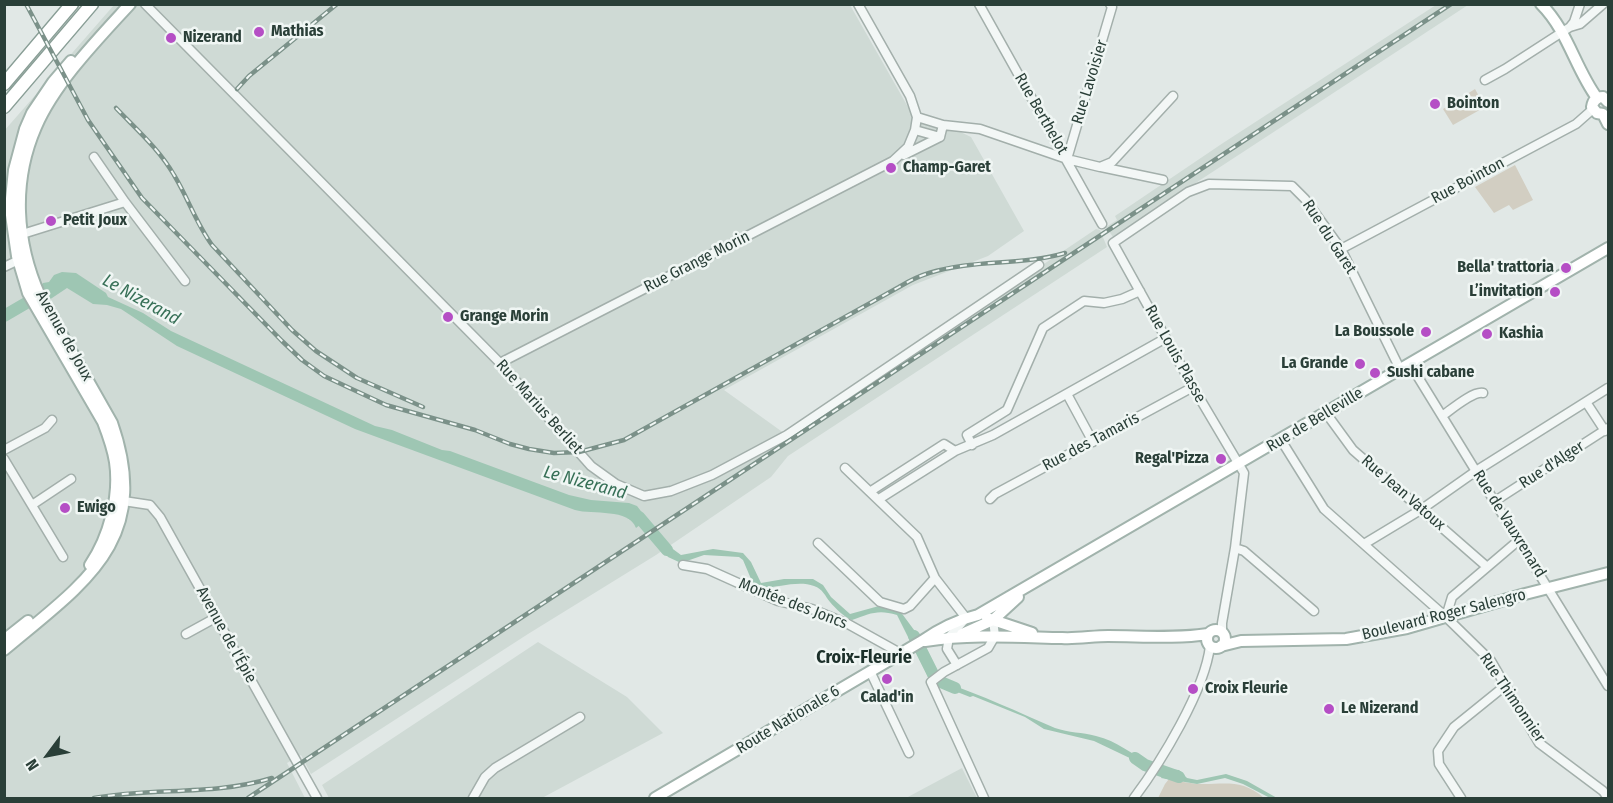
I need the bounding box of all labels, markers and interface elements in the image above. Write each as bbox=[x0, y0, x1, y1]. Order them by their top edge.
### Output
place label: Mathias bbox=[271, 22, 324, 42]
marker: Mathias bbox=[252, 25, 266, 39]
place label: Nizerand bbox=[183, 28, 242, 48]
marker: Nizerand bbox=[164, 31, 178, 45]
street label: Rue Lavoisier bbox=[1068, 38, 1112, 126]
street label: Rue Berthelot bbox=[1010, 70, 1072, 158]
place label: Bointon bbox=[1447, 94, 1499, 114]
marker: Bointon bbox=[1428, 97, 1442, 111]
street label: Rue Bointon bbox=[1428, 154, 1508, 208]
place label: Champ-Garet bbox=[903, 158, 991, 178]
marker: Champ-Garet bbox=[884, 161, 898, 175]
street label: Rue du Garet bbox=[1298, 196, 1360, 278]
place label: Petit Joux bbox=[63, 211, 127, 231]
marker: Petit Joux bbox=[44, 214, 58, 228]
street label: Rue Grange Morin bbox=[641, 227, 753, 297]
place label: Bella' trattoria bbox=[1457, 258, 1554, 278]
marker: Bella' trattoria bbox=[1559, 261, 1573, 275]
water label: Le Nizerand bbox=[99, 270, 183, 330]
place label: L’invitation bbox=[1469, 282, 1543, 302]
marker: L’invitation bbox=[1548, 285, 1562, 299]
street label: Avenue de Joux bbox=[31, 288, 97, 384]
street label: Rue Louis Plasse bbox=[1140, 302, 1210, 406]
place label: Grange Morin bbox=[460, 307, 549, 327]
marker: Grange Morin bbox=[441, 310, 455, 324]
place label: La Boussole bbox=[1335, 322, 1414, 342]
place label: Kashia bbox=[1499, 324, 1544, 344]
marker: La Boussole bbox=[1419, 325, 1433, 339]
marker: Kashia bbox=[1480, 327, 1494, 341]
place label: La Grande bbox=[1281, 354, 1348, 374]
street label: Rue Marius Berliet bbox=[492, 356, 586, 458]
marker: La Grande bbox=[1353, 357, 1367, 371]
place label: Sushi cabane bbox=[1387, 363, 1474, 383]
marker: Sushi cabane bbox=[1368, 366, 1382, 380]
street label: Rue de Belleville bbox=[1263, 384, 1367, 456]
street label: Rue des Tamaris bbox=[1039, 408, 1143, 476]
street label: Rue d'Alger bbox=[1516, 437, 1588, 493]
place label: Regal'Pizza bbox=[1135, 449, 1209, 469]
street label: Rue Jean Vatoux bbox=[1357, 451, 1449, 535]
marker: Regal'Pizza bbox=[1214, 452, 1228, 466]
water label: Le Nizerand bbox=[541, 462, 629, 504]
street label: Rue de Vauxrenard bbox=[1468, 467, 1550, 581]
place label: Ewigo bbox=[77, 498, 116, 518]
marker: Ewigo bbox=[58, 501, 72, 515]
street label: Montée des Joncs bbox=[736, 574, 850, 634]
street label: Avenue de l'Épie bbox=[192, 584, 260, 686]
street label: Boulevard Roger Salengro bbox=[1360, 585, 1528, 645]
district label: Croix-Fleurie bbox=[816, 647, 912, 669]
street label: Rue Thimonnier bbox=[1475, 650, 1549, 746]
marker: Calad'in bbox=[880, 672, 894, 686]
place label: Croix Fleurie bbox=[1205, 679, 1288, 699]
street label: Route Nationale 6 bbox=[733, 682, 843, 758]
marker: Croix Fleurie bbox=[1186, 682, 1200, 696]
place label: Calad'in bbox=[860, 688, 914, 708]
place label: Le Nizerand bbox=[1341, 699, 1418, 719]
marker: Le Nizerand bbox=[1322, 702, 1336, 716]
north arrow bbox=[18, 725, 78, 785]
text: N bbox=[22, 756, 43, 774]

